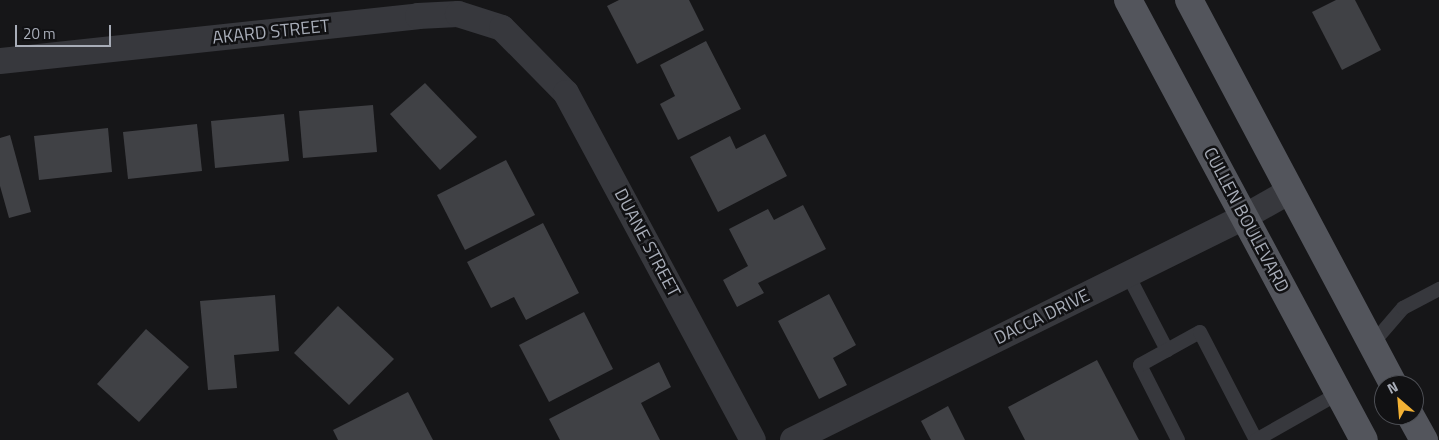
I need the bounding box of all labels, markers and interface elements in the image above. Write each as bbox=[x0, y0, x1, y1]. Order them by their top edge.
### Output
scale bar bbox=[18, 15, 114, 47]
street label: AKARD STREET bbox=[211, 15, 331, 49]
text: 20 m bbox=[23, 22, 56, 45]
street label: CULLEN BOULEVARD bbox=[1199, 144, 1293, 296]
street label: DUANE STREET bbox=[609, 185, 685, 301]
street label: DACCA DRIVE bbox=[991, 285, 1093, 349]
north arrow bbox=[1374, 375, 1424, 425]
text: N bbox=[1383, 376, 1401, 399]

